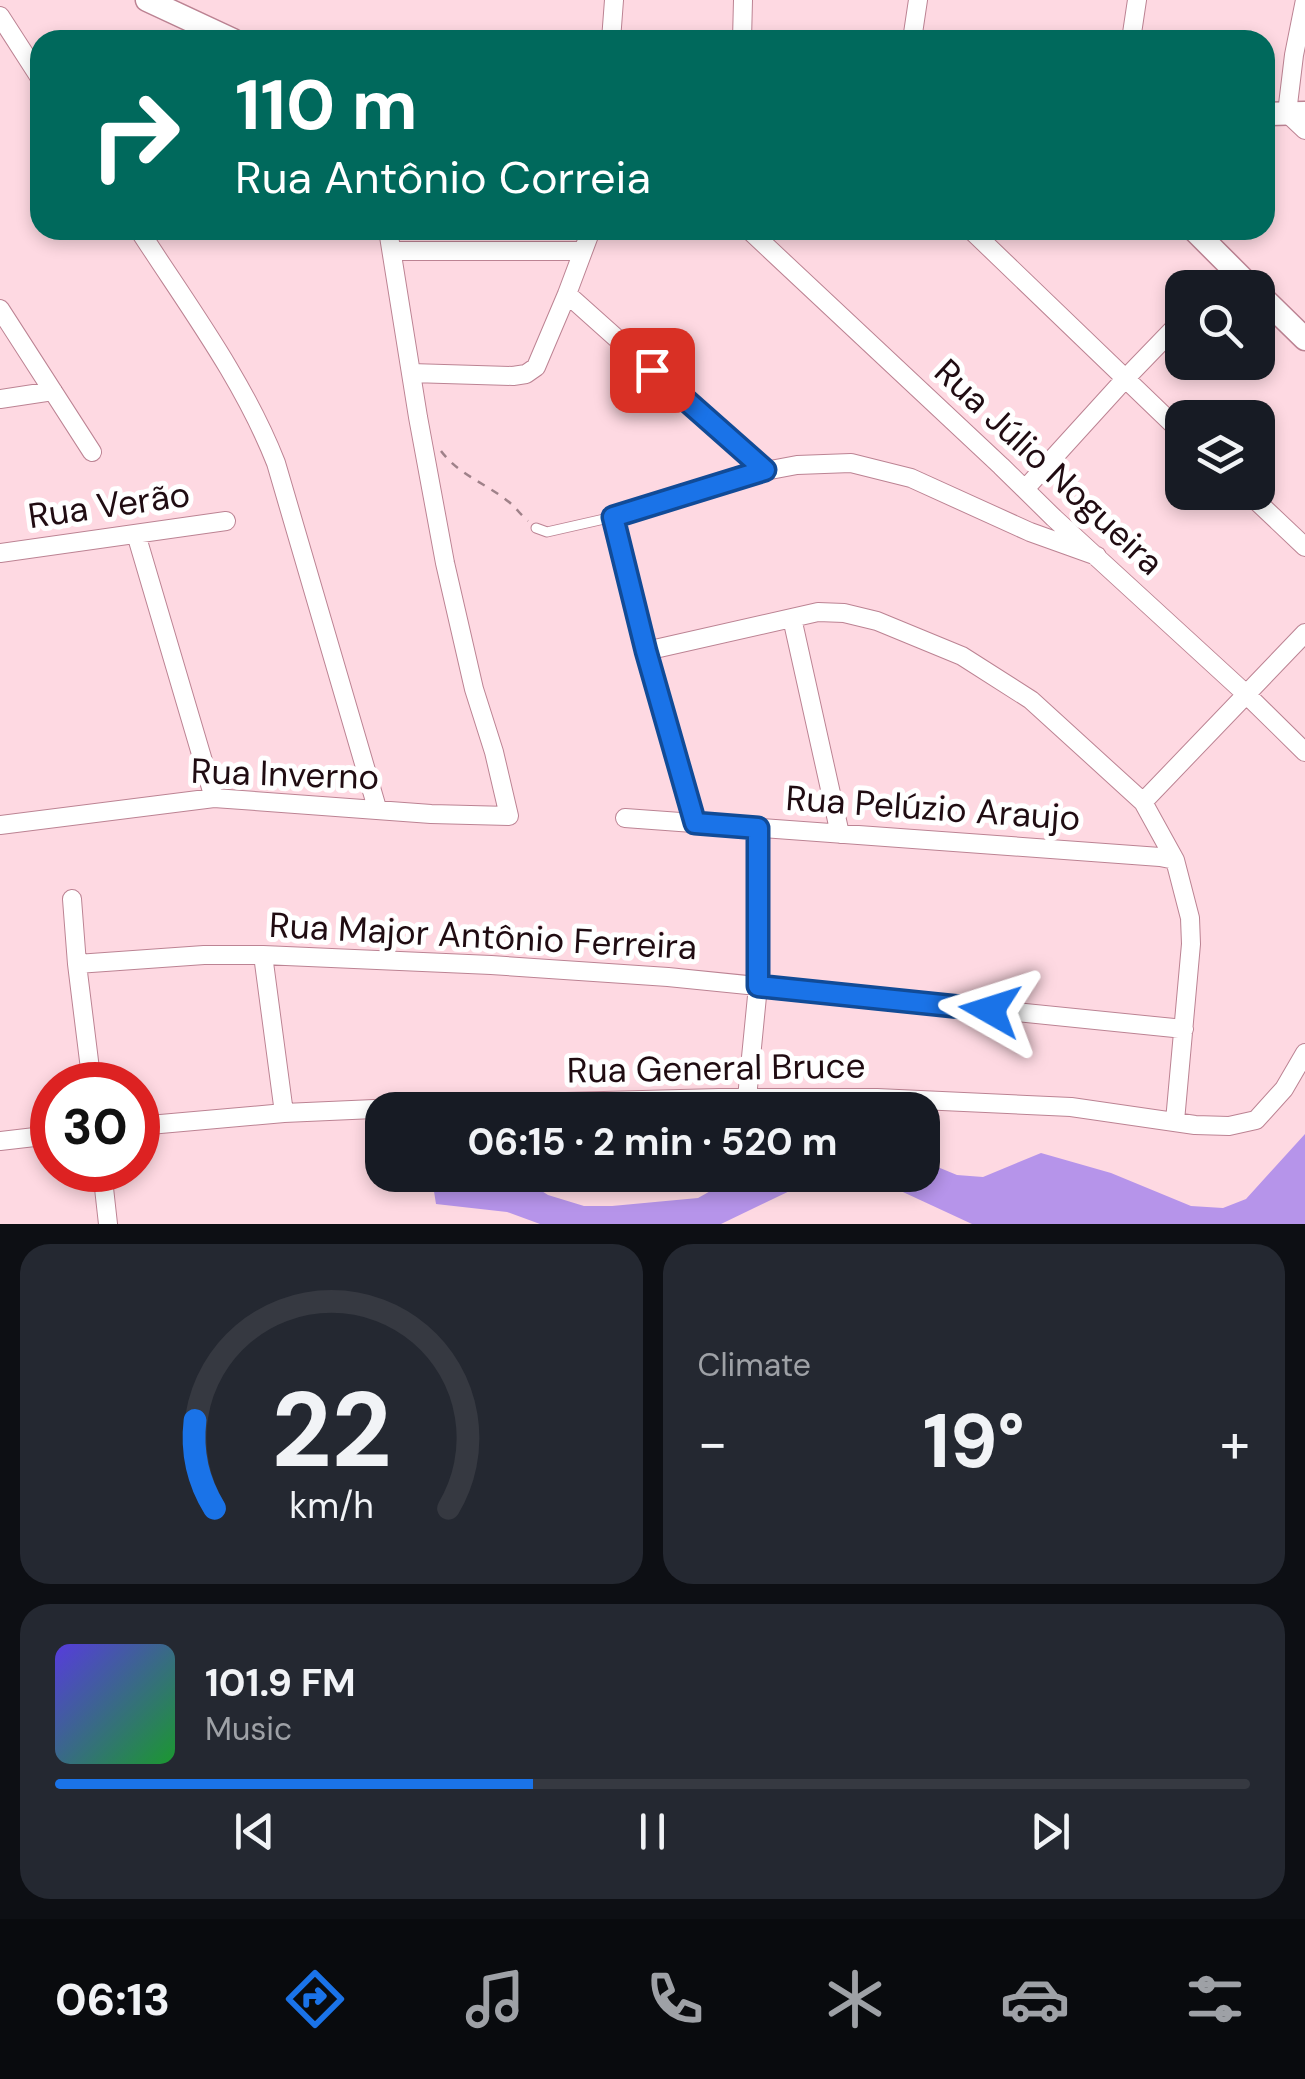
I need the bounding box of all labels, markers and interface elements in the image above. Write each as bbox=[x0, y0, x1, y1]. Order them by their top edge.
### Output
text: 110 m bbox=[235, 60, 418, 151]
icon: right bbox=[70, 70, 200, 200]
text: Rua Antônio Correia bbox=[235, 148, 651, 207]
map controls bbox=[1165, 270, 1275, 510]
button: search bbox=[1165, 270, 1275, 380]
pin bbox=[610, 328, 695, 413]
icon: arrive bbox=[625, 343, 680, 398]
street label: Rua Júlio Nogueira bbox=[925, 349, 1173, 585]
button: layers bbox=[1165, 400, 1275, 510]
street label: Rua Verão bbox=[25, 471, 193, 539]
street label: Rua Inverno bbox=[190, 748, 380, 800]
street label: Rua Pelúzio Araujo bbox=[784, 775, 1082, 841]
street label: Rua Major Antônio Ferreira bbox=[268, 902, 698, 970]
position arrow bbox=[938, 958, 1042, 1062]
street label: Rua General Bruce bbox=[566, 1042, 866, 1094]
speed limit sign: 30 bbox=[30, 1062, 160, 1192]
text: 06:15 · 2 min · 520 m bbox=[468, 1117, 837, 1167]
text: Climate bbox=[698, 1344, 811, 1386]
text: 22 bbox=[271, 1363, 391, 1498]
text: 19° bbox=[923, 1393, 1025, 1490]
text: − bbox=[698, 1407, 728, 1479]
text: + bbox=[1220, 1407, 1250, 1479]
text: km/h bbox=[289, 1483, 373, 1529]
text: 101.9 FM bbox=[205, 1658, 356, 1708]
text: Music bbox=[205, 1708, 292, 1750]
icon: previous bbox=[227, 1804, 282, 1859]
icon: pause bbox=[625, 1804, 680, 1859]
icon: next bbox=[1023, 1804, 1078, 1859]
icon: directions bbox=[280, 1964, 350, 2034]
icon: music bbox=[460, 1964, 530, 2034]
icon: phone bbox=[640, 1964, 710, 2034]
icon: climate bbox=[820, 1964, 890, 2034]
icon: car bbox=[1000, 1964, 1070, 2034]
icon: filters bbox=[1180, 1964, 1250, 2034]
text: 06:13 bbox=[55, 1970, 170, 2029]

